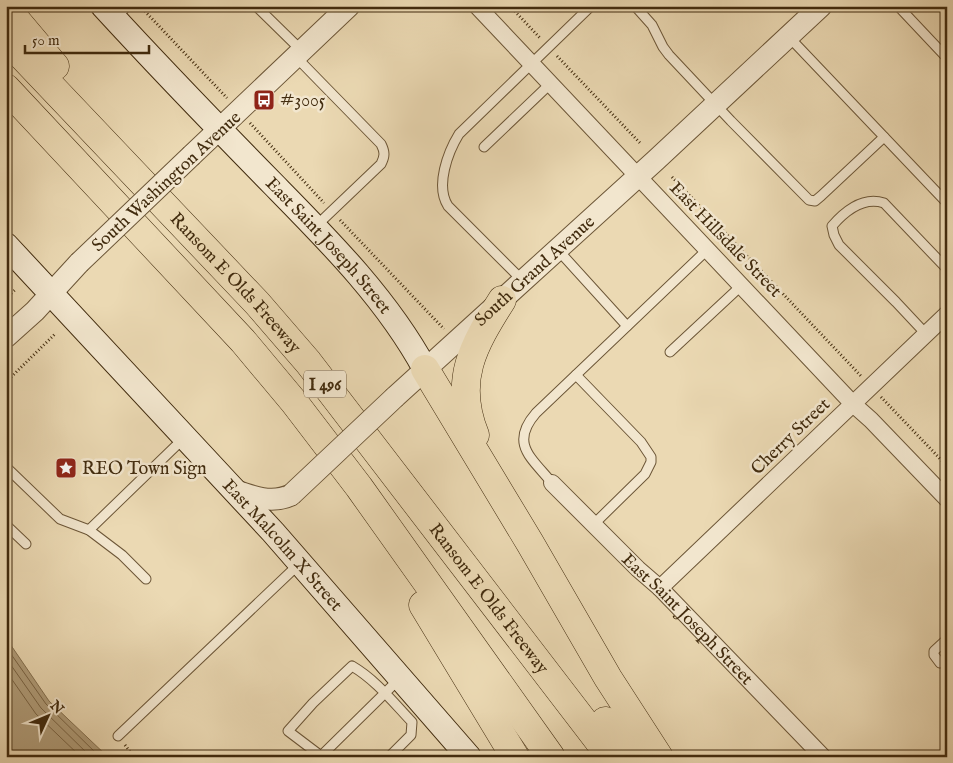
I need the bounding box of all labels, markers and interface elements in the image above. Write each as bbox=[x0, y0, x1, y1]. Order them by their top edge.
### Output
scale bar bbox=[25, 22, 149, 54]
text: 50 m bbox=[32, 31, 60, 50]
bus stop icon: #3005 bbox=[252, 88, 276, 112]
place label: #3005 bbox=[280, 90, 326, 113]
street label: South Washington Avenue bbox=[87, 107, 247, 257]
street label: East Saint Joseph Street bbox=[260, 173, 396, 319]
street label: East Hillsdale Street bbox=[664, 177, 786, 303]
street label: Ransom E Olds Freeway bbox=[164, 208, 306, 359]
street label: South Grand Avenue bbox=[470, 211, 600, 332]
road number: I 496 bbox=[304, 370, 346, 398]
street label: Cherry Street bbox=[747, 394, 835, 481]
place icon: REO Town Sign bbox=[54, 456, 78, 480]
place label: REO Town Sign bbox=[82, 458, 207, 481]
street label: East Malcolm X Street bbox=[217, 475, 347, 617]
street label: Ransom E Olds Freeway bbox=[423, 519, 553, 679]
street label: East Saint Joseph Street bbox=[616, 549, 757, 691]
north arrow bbox=[22, 690, 72, 740]
text: N bbox=[45, 696, 67, 718]

